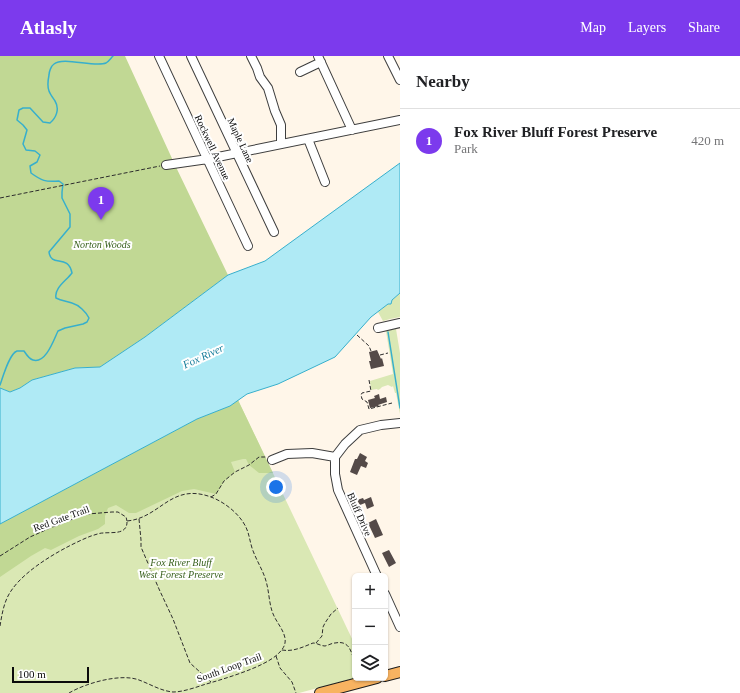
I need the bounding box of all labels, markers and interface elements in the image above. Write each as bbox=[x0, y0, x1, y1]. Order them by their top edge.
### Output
text: Atlasly bbox=[20, 17, 77, 38]
text: Map bbox=[580, 20, 606, 35]
text: Layers bbox=[628, 20, 666, 35]
text: Share bbox=[688, 20, 720, 35]
text: Nearby bbox=[416, 72, 470, 91]
street label: Rockwell Avenue bbox=[193, 113, 233, 182]
street label: Maple Lane bbox=[225, 116, 256, 165]
text: Fox River Bluff Forest Preserve bbox=[454, 124, 657, 140]
text: 1 bbox=[426, 133, 432, 148]
text: 420 m bbox=[691, 133, 724, 148]
text: Park bbox=[454, 141, 478, 156]
pin: 1 bbox=[88, 187, 114, 220]
park label: Norton Woods bbox=[72, 239, 131, 250]
water label: Fox River bbox=[180, 341, 226, 371]
your location bbox=[266, 477, 286, 497]
street label: Bluff Drive bbox=[345, 491, 374, 538]
street label: Red Gate Trail bbox=[32, 503, 91, 534]
park label: Fox River Bluff West Forest Preserve bbox=[139, 557, 224, 580]
map controls bbox=[352, 573, 388, 681]
button: + bbox=[352, 573, 388, 609]
button: − bbox=[352, 609, 388, 645]
button: layers bbox=[352, 645, 388, 681]
street label: South Loop Trail bbox=[195, 651, 263, 684]
scale bar bbox=[12, 665, 89, 684]
text: 100 m bbox=[18, 668, 46, 680]

